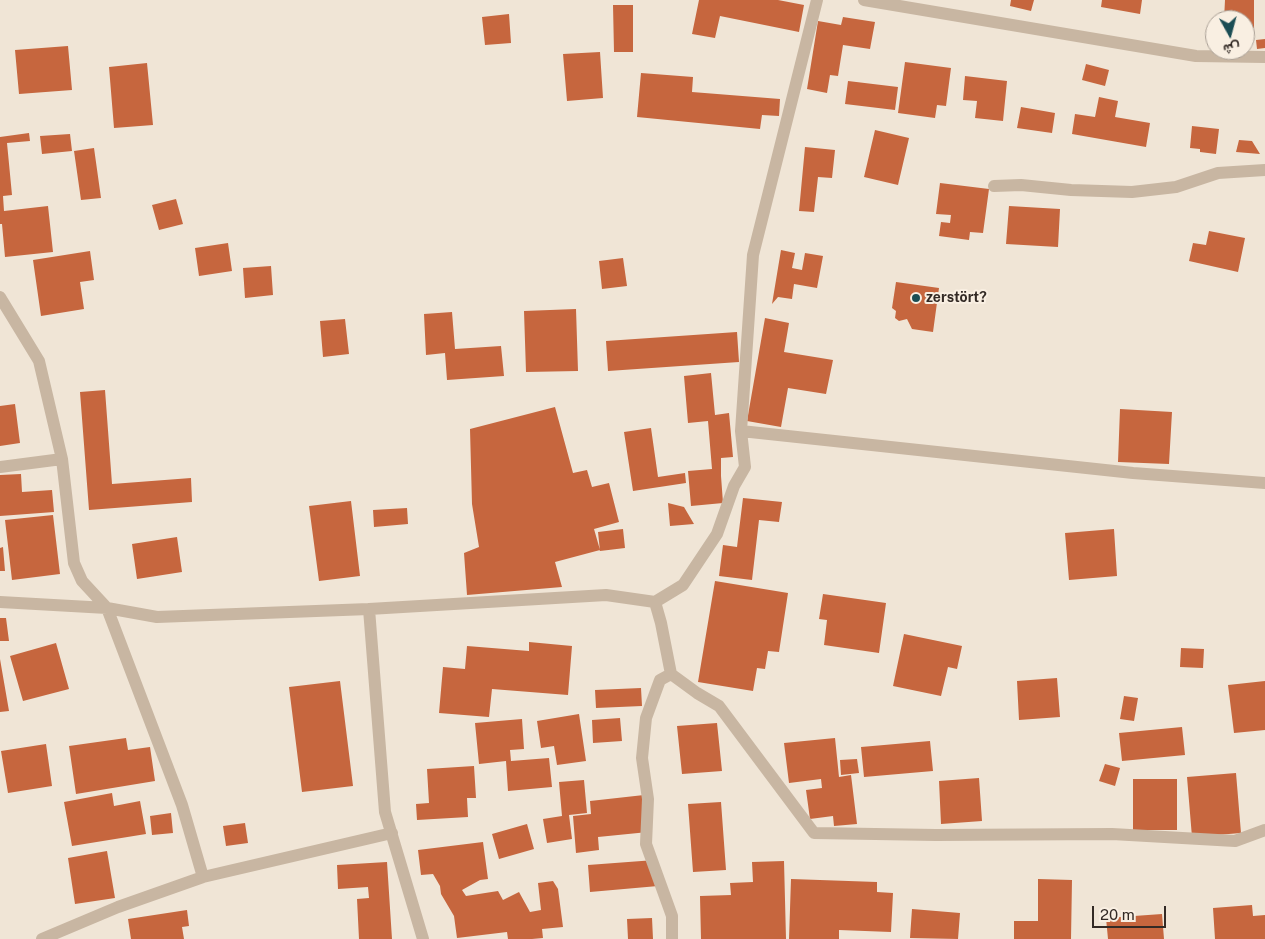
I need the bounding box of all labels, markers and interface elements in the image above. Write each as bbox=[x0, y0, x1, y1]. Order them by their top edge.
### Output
north arrow bbox=[1205, 10, 1255, 60]
text: ش bbox=[1222, 40, 1241, 58]
place label: zerstört? bbox=[926, 290, 987, 306]
marker: zerstört? bbox=[910, 292, 922, 304]
scale bar bbox=[1095, 896, 1169, 928]
text: 20 m bbox=[1100, 906, 1135, 923]

